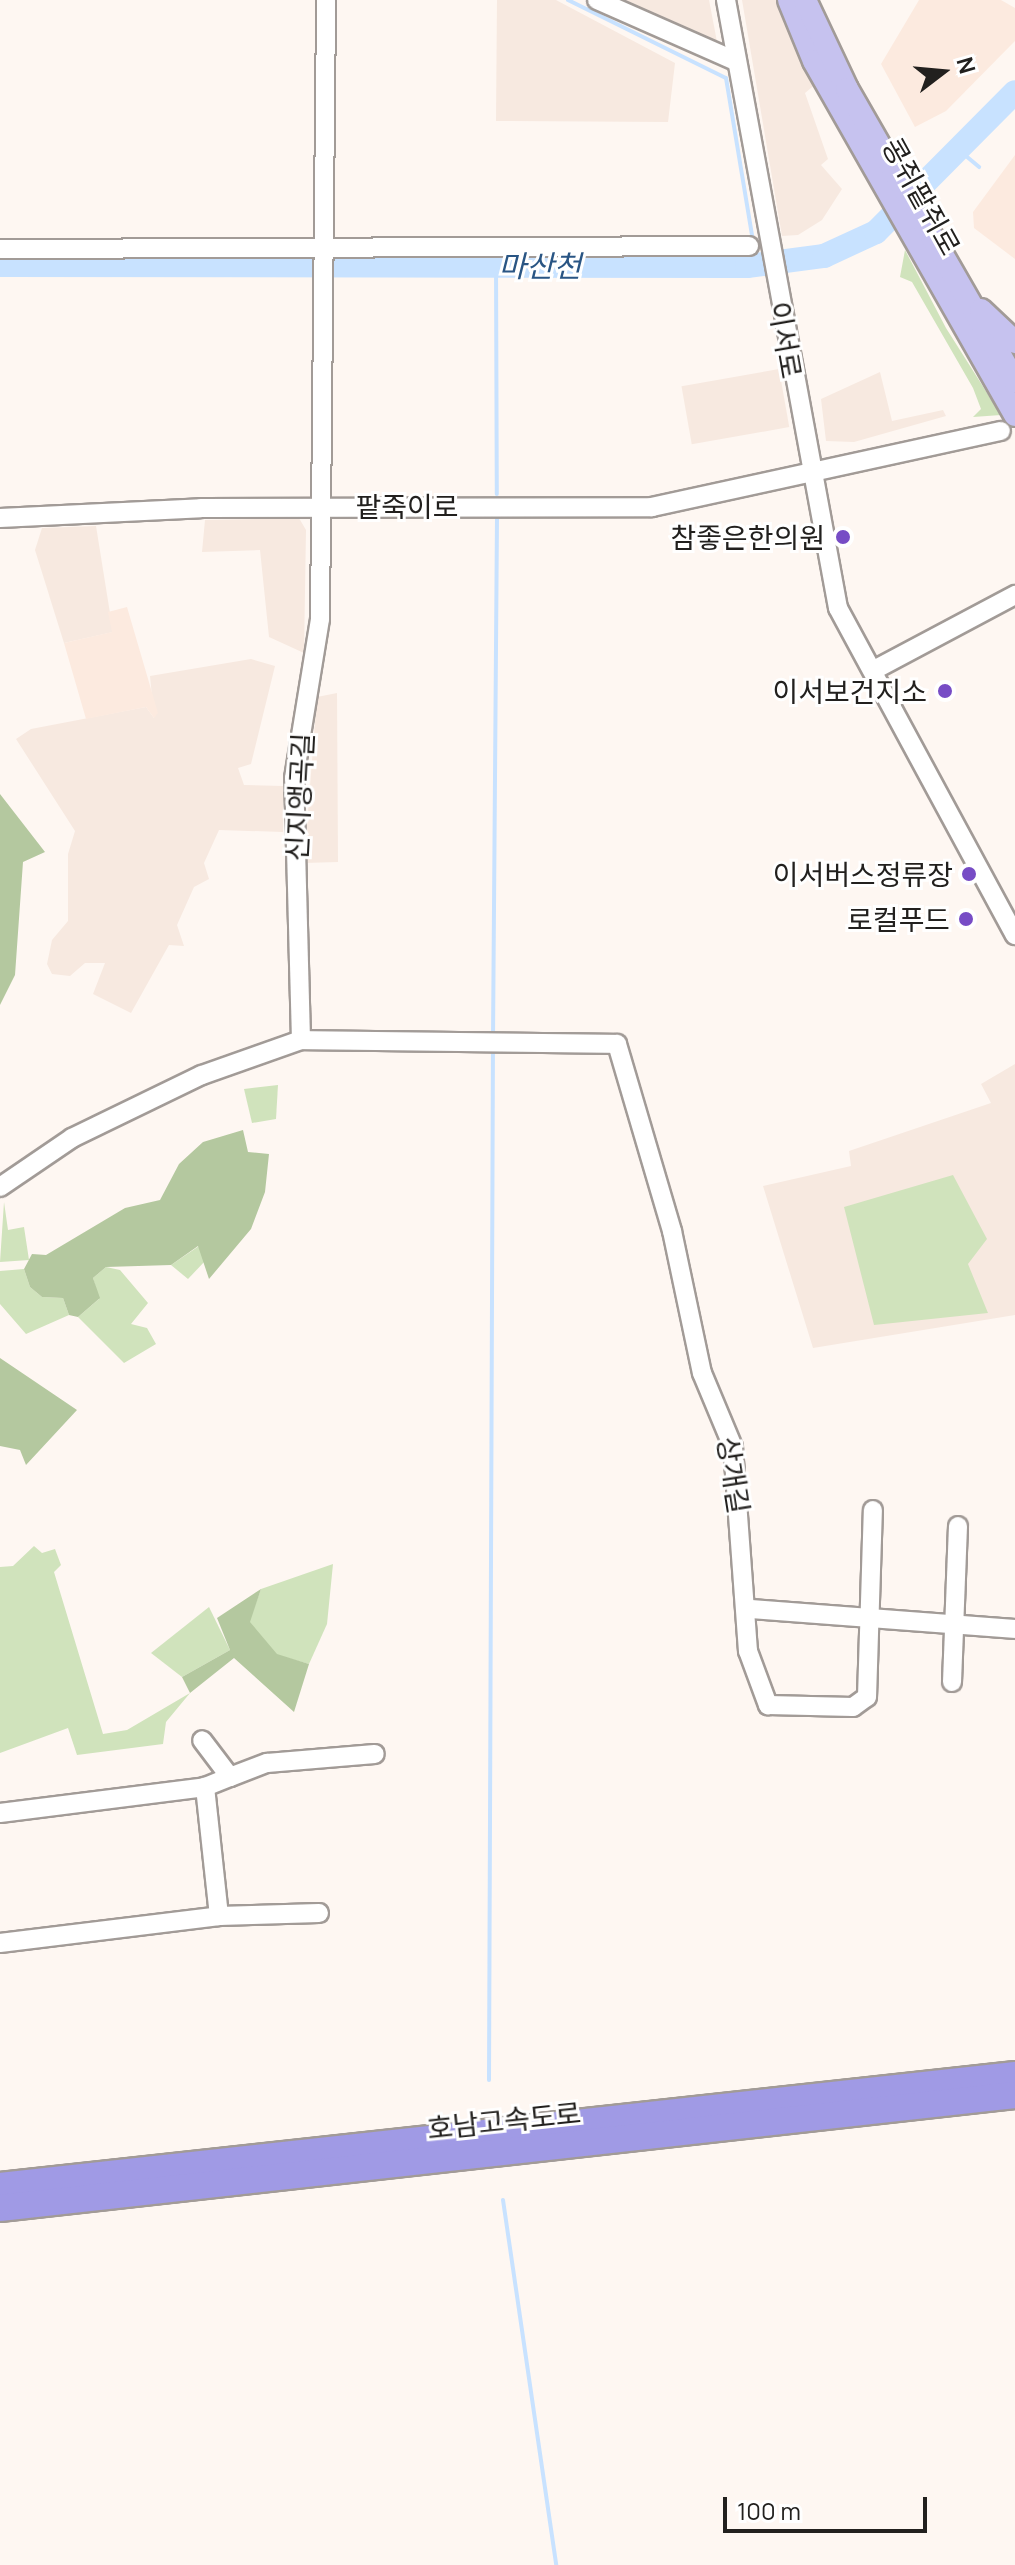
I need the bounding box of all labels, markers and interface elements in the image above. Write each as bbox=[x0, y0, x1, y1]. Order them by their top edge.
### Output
north arrow bbox=[903, 32, 983, 112]
text: N bbox=[949, 54, 983, 77]
street label: 콩쥐팥쥐로 bbox=[876, 132, 968, 260]
water label: 마산천 bbox=[499, 248, 581, 284]
street label: 이서로 bbox=[763, 299, 809, 381]
street label: 팥죽이로 bbox=[355, 489, 459, 523]
place label: 참좋은한의원 bbox=[670, 520, 825, 554]
marker: 참좋은한의원 bbox=[832, 526, 854, 548]
place label: 이서보건지소 bbox=[772, 674, 927, 708]
marker: 이서보건지소 bbox=[934, 680, 956, 702]
street label: 신지앵곡길 bbox=[279, 732, 319, 862]
place label: 이서버스정류장 bbox=[773, 857, 953, 891]
marker: 이서버스정류장 bbox=[960, 865, 978, 883]
place label: 로컬푸드 bbox=[847, 902, 950, 936]
marker: 로컬푸드 bbox=[957, 910, 975, 928]
street label: 상개길 bbox=[711, 1434, 757, 1516]
street label: 호남고속도로 bbox=[425, 2095, 583, 2145]
scale bar bbox=[727, 2481, 931, 2531]
text: 100 m bbox=[737, 2494, 801, 2527]

